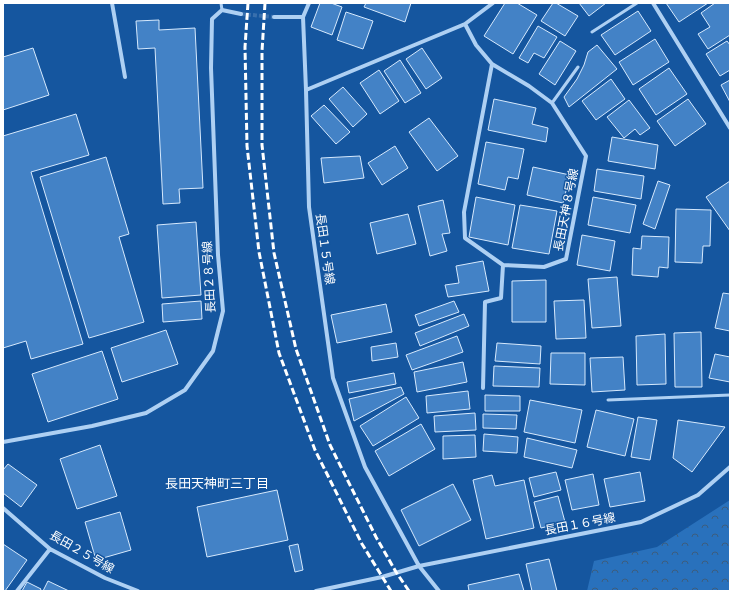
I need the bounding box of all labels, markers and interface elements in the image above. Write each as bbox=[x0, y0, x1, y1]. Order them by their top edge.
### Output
street label: 長田天神８号線 bbox=[551, 167, 581, 253]
street label: 長田１５号線 bbox=[313, 212, 337, 286]
street label: 長田２８号線 bbox=[200, 241, 218, 313]
district label: 長田天神町三丁目 bbox=[165, 476, 269, 491]
street label: 長田１６号線 bbox=[543, 510, 617, 538]
street label: 長田２５号線 bbox=[47, 528, 117, 576]

